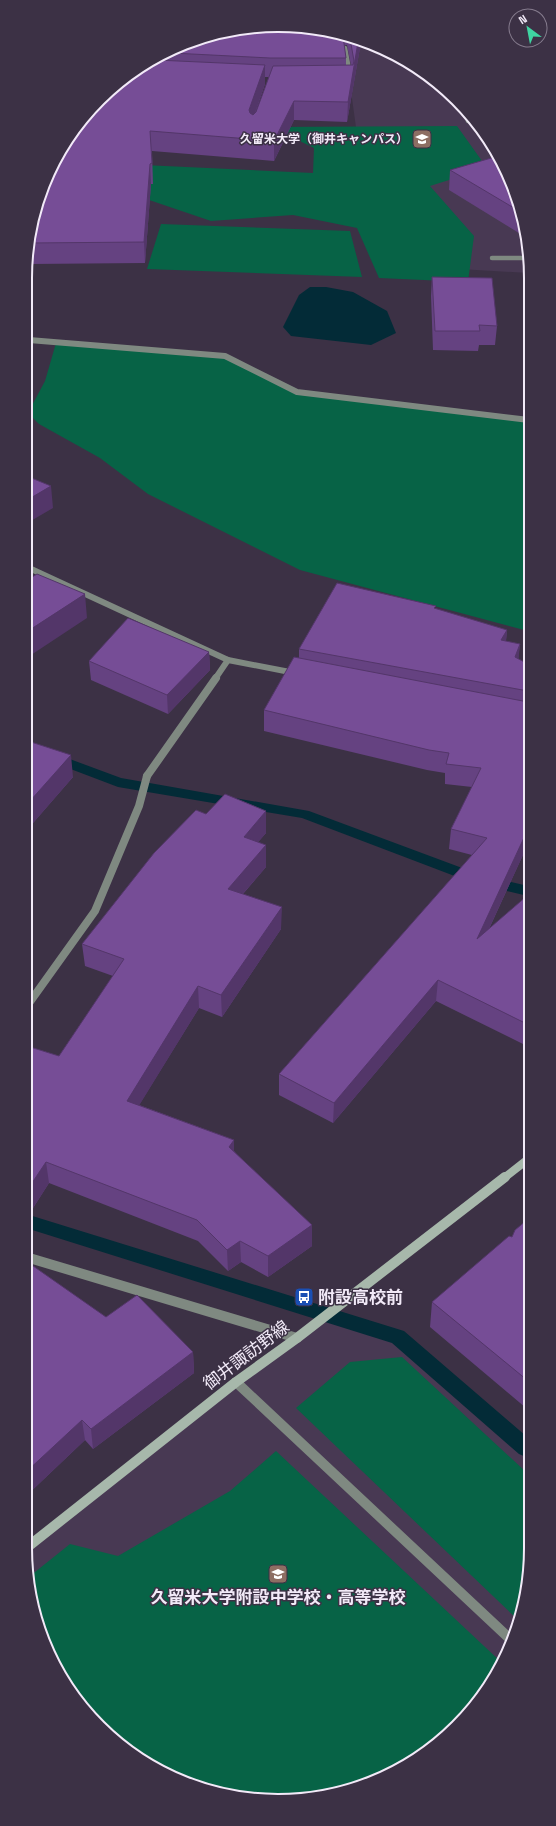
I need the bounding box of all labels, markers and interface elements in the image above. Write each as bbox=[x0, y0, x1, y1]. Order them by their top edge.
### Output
north arrow bbox=[508, 8, 548, 48]
text: N bbox=[516, 12, 530, 27]
school or university icon: 久留米大学（御井キャンパス） bbox=[411, 128, 433, 150]
place label: 久留米大学（御井キャンパス） bbox=[240, 131, 408, 147]
bus stop icon: 附設高校前 bbox=[293, 1286, 315, 1308]
place label: 附設高校前 bbox=[318, 1286, 403, 1308]
street label: 御井諏訪野線 bbox=[199, 1316, 293, 1394]
school or university icon: 久留米大学附設中学校・高等学校 bbox=[267, 1563, 289, 1585]
place label: 久留米大学附設中学校・高等学校 bbox=[151, 1586, 406, 1608]

